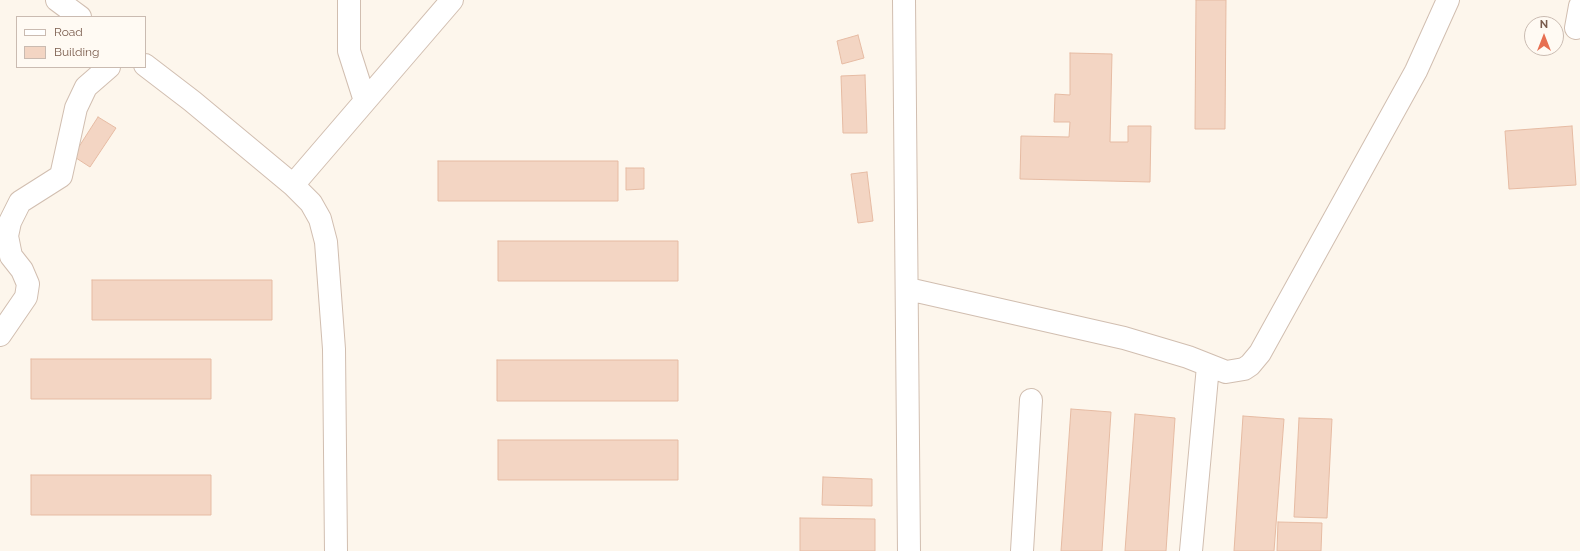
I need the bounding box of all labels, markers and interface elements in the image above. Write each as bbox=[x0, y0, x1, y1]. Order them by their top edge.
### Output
legend bbox=[16, 16, 146, 68]
north arrow bbox=[1524, 16, 1564, 56]
text: N bbox=[1540, 18, 1548, 31]
text: Road bbox=[54, 25, 83, 39]
text: Building bbox=[54, 45, 100, 59]

